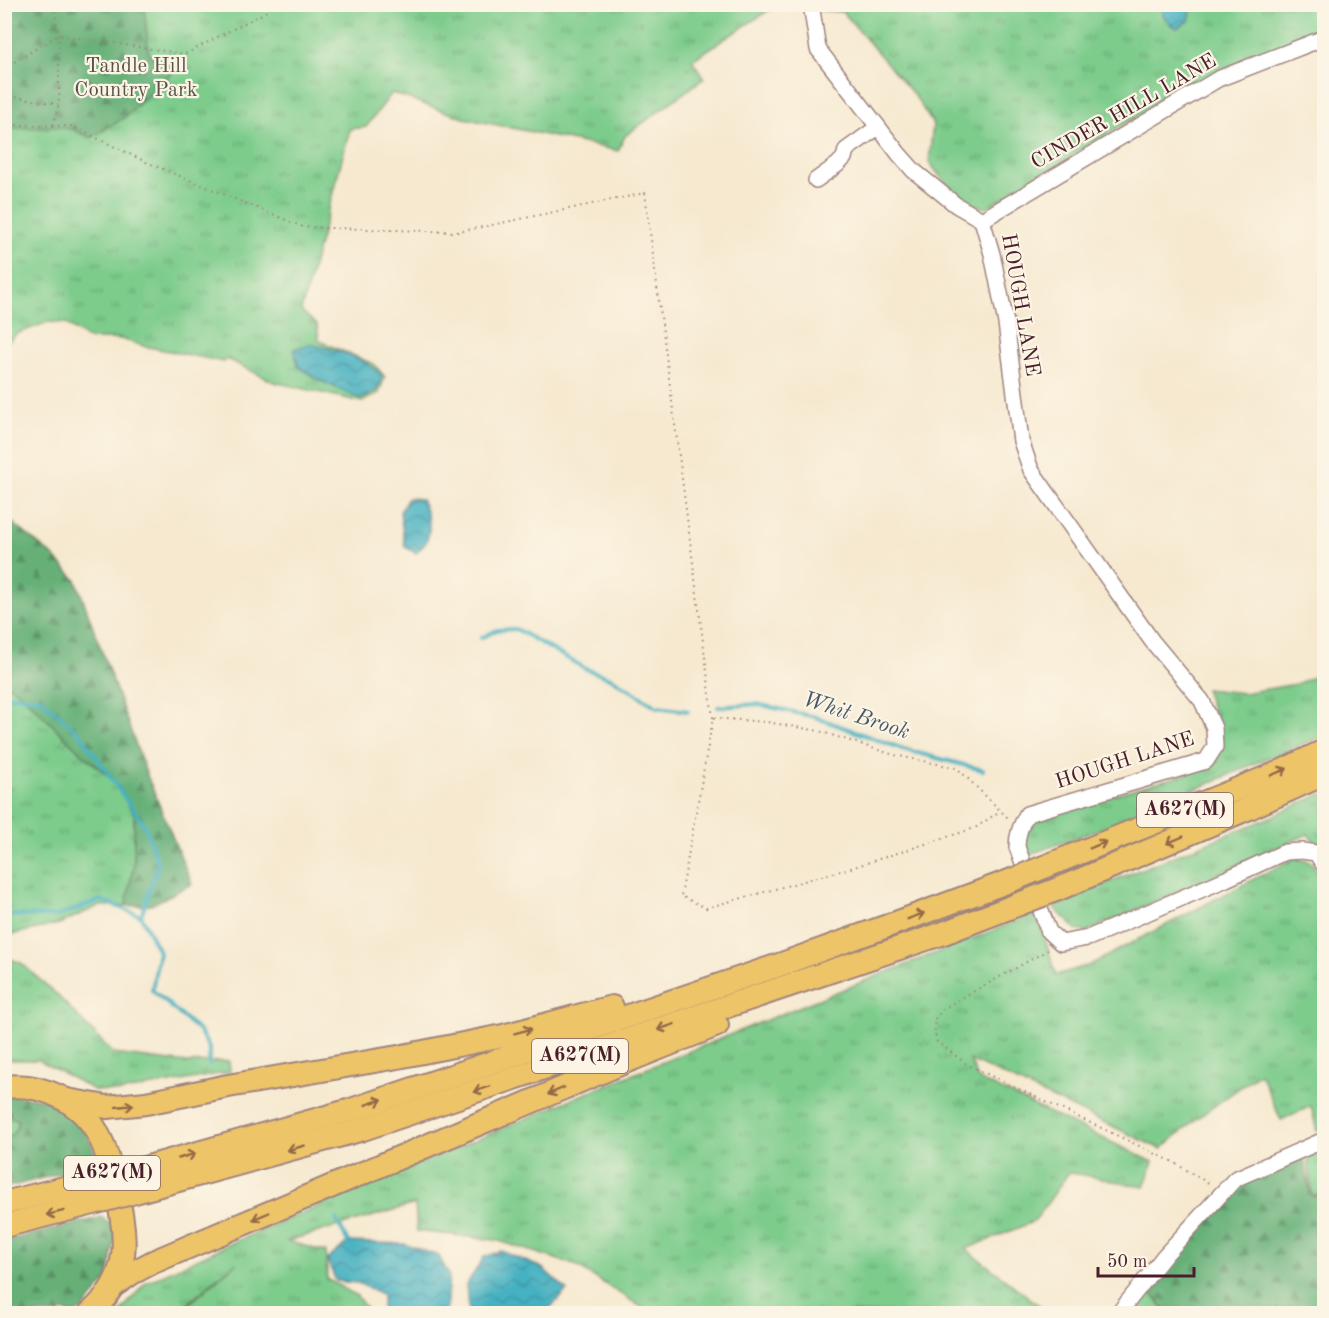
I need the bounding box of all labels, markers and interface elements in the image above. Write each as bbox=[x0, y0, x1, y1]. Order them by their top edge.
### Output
street label: CINDER HILL LANE bbox=[1028, 50, 1220, 174]
park label: Tandle Hill Country Park bbox=[74, 56, 198, 101]
street label: HOUGH LANE bbox=[997, 232, 1043, 378]
water label: Whit Brook bbox=[800, 688, 913, 744]
street label: HOUGH LANE bbox=[1053, 729, 1197, 793]
one-way arrow bbox=[1269, 766, 1287, 777]
road number: A627(M) bbox=[1137, 793, 1233, 827]
one-way arrow bbox=[1166, 835, 1184, 846]
one-way arrow bbox=[1088, 839, 1107, 850]
one-way arrow bbox=[906, 909, 925, 920]
one-way arrow bbox=[658, 1022, 676, 1033]
one-way arrow bbox=[513, 1024, 532, 1036]
road number: A627(M) bbox=[532, 1039, 628, 1073]
one-way arrow bbox=[473, 1084, 492, 1095]
one-way arrow bbox=[547, 1086, 566, 1097]
one-way arrow bbox=[364, 1096, 383, 1107]
one-way arrow bbox=[114, 1100, 134, 1111]
one-way arrow bbox=[287, 1143, 306, 1154]
one-way arrow bbox=[177, 1150, 196, 1161]
road number: A627(M) bbox=[64, 1156, 160, 1190]
one-way arrow bbox=[46, 1208, 65, 1219]
one-way arrow bbox=[252, 1211, 270, 1223]
scale bar bbox=[1098, 1240, 1194, 1278]
text: 50 m bbox=[1107, 1253, 1147, 1271]

